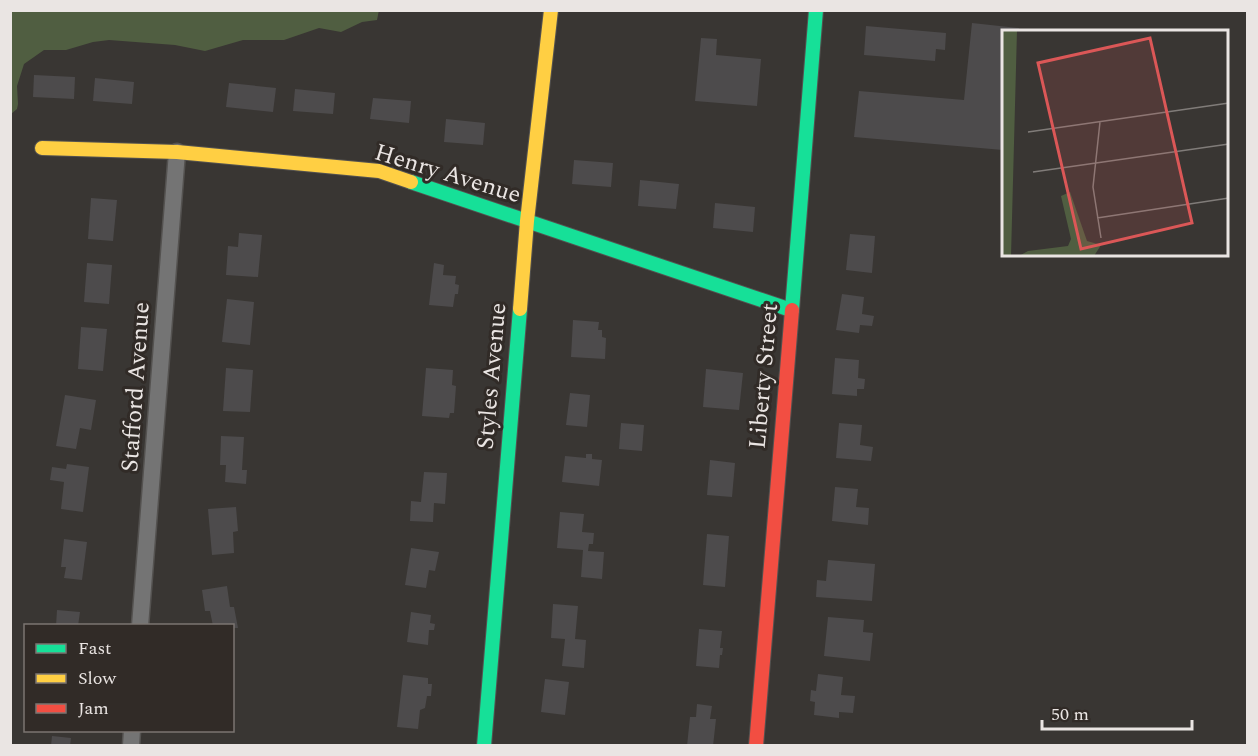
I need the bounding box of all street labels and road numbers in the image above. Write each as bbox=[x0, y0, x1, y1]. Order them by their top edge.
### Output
street label: Henry Avenue bbox=[370, 135, 525, 213]
street label: Stafford Avenue bbox=[112, 301, 160, 473]
street label: Styles Avenue bbox=[468, 301, 516, 451]
street label: Liberty Street bbox=[740, 302, 788, 451]

